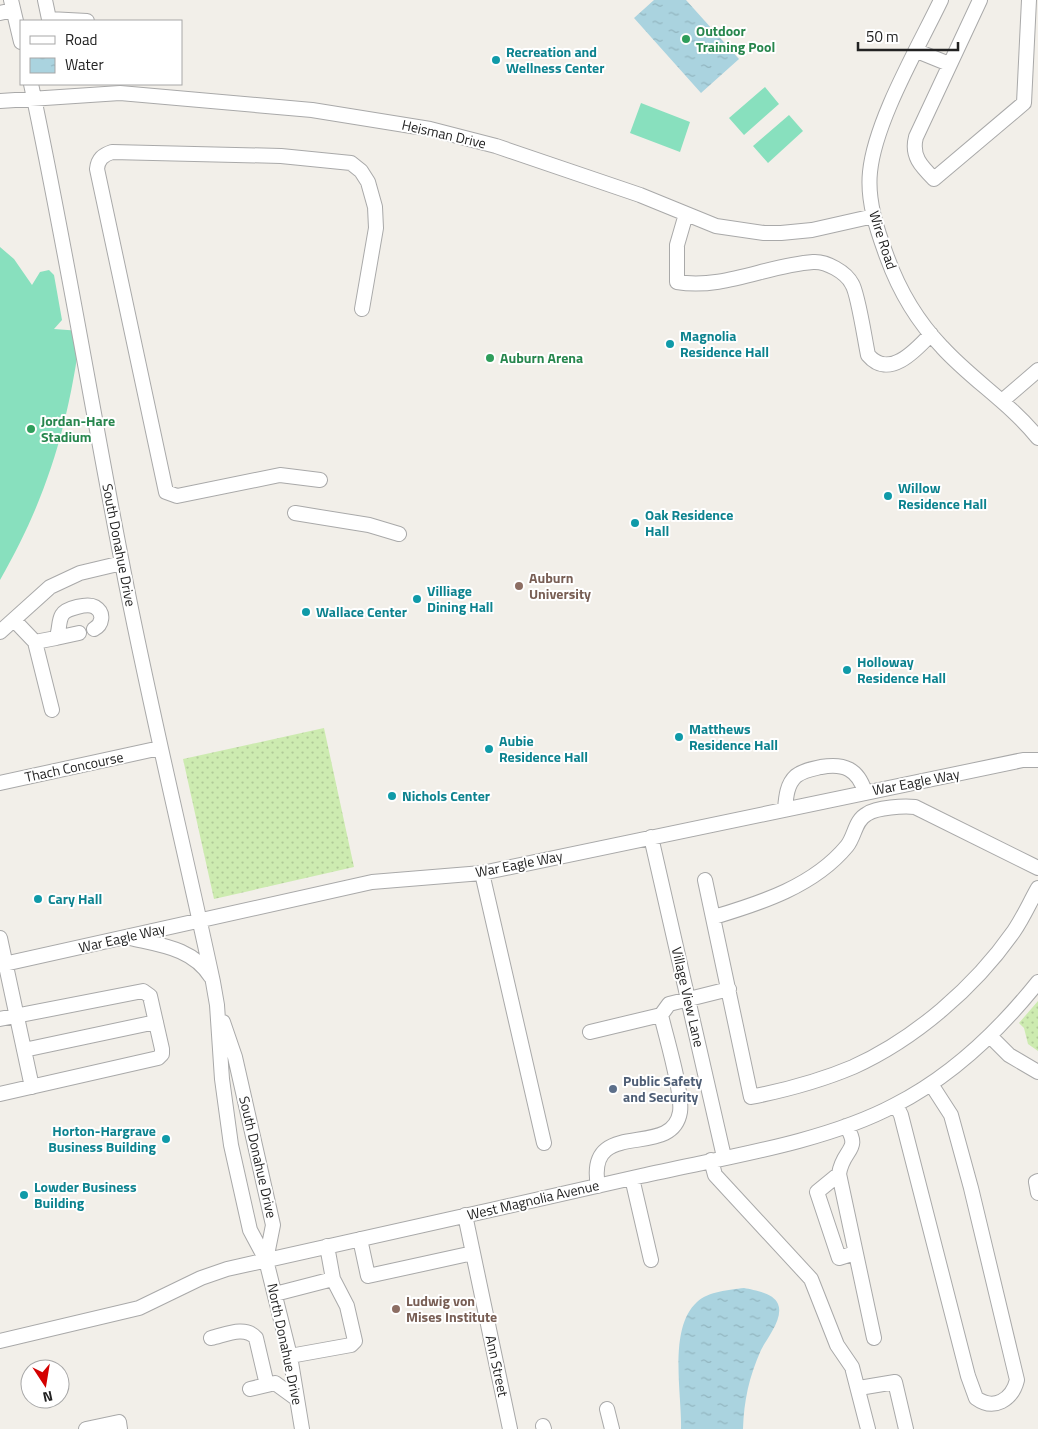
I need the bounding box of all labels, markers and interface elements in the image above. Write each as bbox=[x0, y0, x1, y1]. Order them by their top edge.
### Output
legend bbox=[20, 20, 182, 85]
place label: Outdoor Training Pool bbox=[696, 20, 775, 57]
scale bar bbox=[858, 20, 958, 52]
text: 50 m bbox=[866, 25, 899, 48]
text: Road bbox=[65, 28, 97, 51]
marker: Outdoor Training Pool bbox=[680, 33, 692, 45]
place label: Recreation and Wellness Center bbox=[506, 41, 604, 78]
text: Water bbox=[65, 53, 104, 76]
marker: Recreation and Wellness Center bbox=[490, 54, 502, 66]
street label: Heisman Drive bbox=[400, 114, 488, 153]
street label: Wire Road bbox=[864, 208, 903, 272]
place label: Magnolia Residence Hall bbox=[680, 325, 769, 362]
marker: Magnolia Residence Hall bbox=[664, 338, 676, 350]
place label: Auburn Arena bbox=[500, 347, 583, 368]
marker: Auburn Arena bbox=[484, 352, 496, 364]
place label: Jordan-Hare Stadium bbox=[41, 410, 115, 447]
marker: Jordan-Hare Stadium bbox=[25, 423, 37, 435]
place label: Willow Residence Hall bbox=[898, 477, 987, 514]
street label: South Donahue Drive bbox=[97, 482, 142, 608]
marker: Willow Residence Hall bbox=[882, 490, 894, 502]
place label: Oak Residence Hall bbox=[645, 504, 733, 541]
marker: Oak Residence Hall bbox=[629, 517, 641, 529]
place label: Auburn University bbox=[529, 567, 591, 604]
place label: Villiage Dining Hall bbox=[427, 580, 493, 617]
marker: Auburn University bbox=[513, 580, 525, 592]
marker: Villiage Dining Hall bbox=[411, 593, 423, 605]
place label: Wallace Center bbox=[316, 601, 407, 622]
marker: Wallace Center bbox=[300, 606, 312, 618]
place label: Holloway Residence Hall bbox=[857, 651, 946, 688]
marker: Holloway Residence Hall bbox=[841, 664, 853, 676]
place label: Matthews Residence Hall bbox=[689, 718, 778, 755]
place label: Aubie Residence Hall bbox=[499, 730, 588, 767]
marker: Matthews Residence Hall bbox=[673, 731, 685, 743]
marker: Aubie Residence Hall bbox=[483, 743, 495, 755]
street label: Thach Concourse bbox=[23, 746, 125, 787]
street label: War Eagle Way bbox=[871, 763, 962, 800]
place label: Nichols Center bbox=[402, 785, 490, 806]
marker: Nichols Center bbox=[386, 790, 398, 802]
street label: War Eagle Way bbox=[474, 845, 565, 882]
place label: Cary Hall bbox=[48, 888, 102, 909]
marker: Cary Hall bbox=[32, 893, 44, 905]
street label: War Eagle Way bbox=[76, 917, 168, 958]
street label: Village View Lane bbox=[667, 945, 710, 1049]
place label: Public Safety and Security bbox=[623, 1070, 702, 1107]
marker: Public Safety and Security bbox=[607, 1083, 619, 1095]
street label: South Donahue Drive bbox=[234, 1094, 283, 1220]
place label: Horton-Hargrave Business Building bbox=[48, 1120, 157, 1157]
marker: Horton-Hargrave Business Building bbox=[160, 1133, 172, 1145]
street label: West Magnolia Avenue bbox=[465, 1174, 601, 1225]
place label: Lowder Business Building bbox=[34, 1176, 137, 1213]
marker: Lowder Business Building bbox=[18, 1189, 30, 1201]
street label: North Donahue Drive bbox=[262, 1281, 309, 1407]
place label: Ludwig von Mises Institute bbox=[406, 1290, 497, 1327]
marker: Ludwig von Mises Institute bbox=[390, 1303, 402, 1315]
street label: Ann Street bbox=[481, 1333, 514, 1399]
north arrow bbox=[20, 1359, 70, 1409]
text: N bbox=[41, 1386, 55, 1408]

